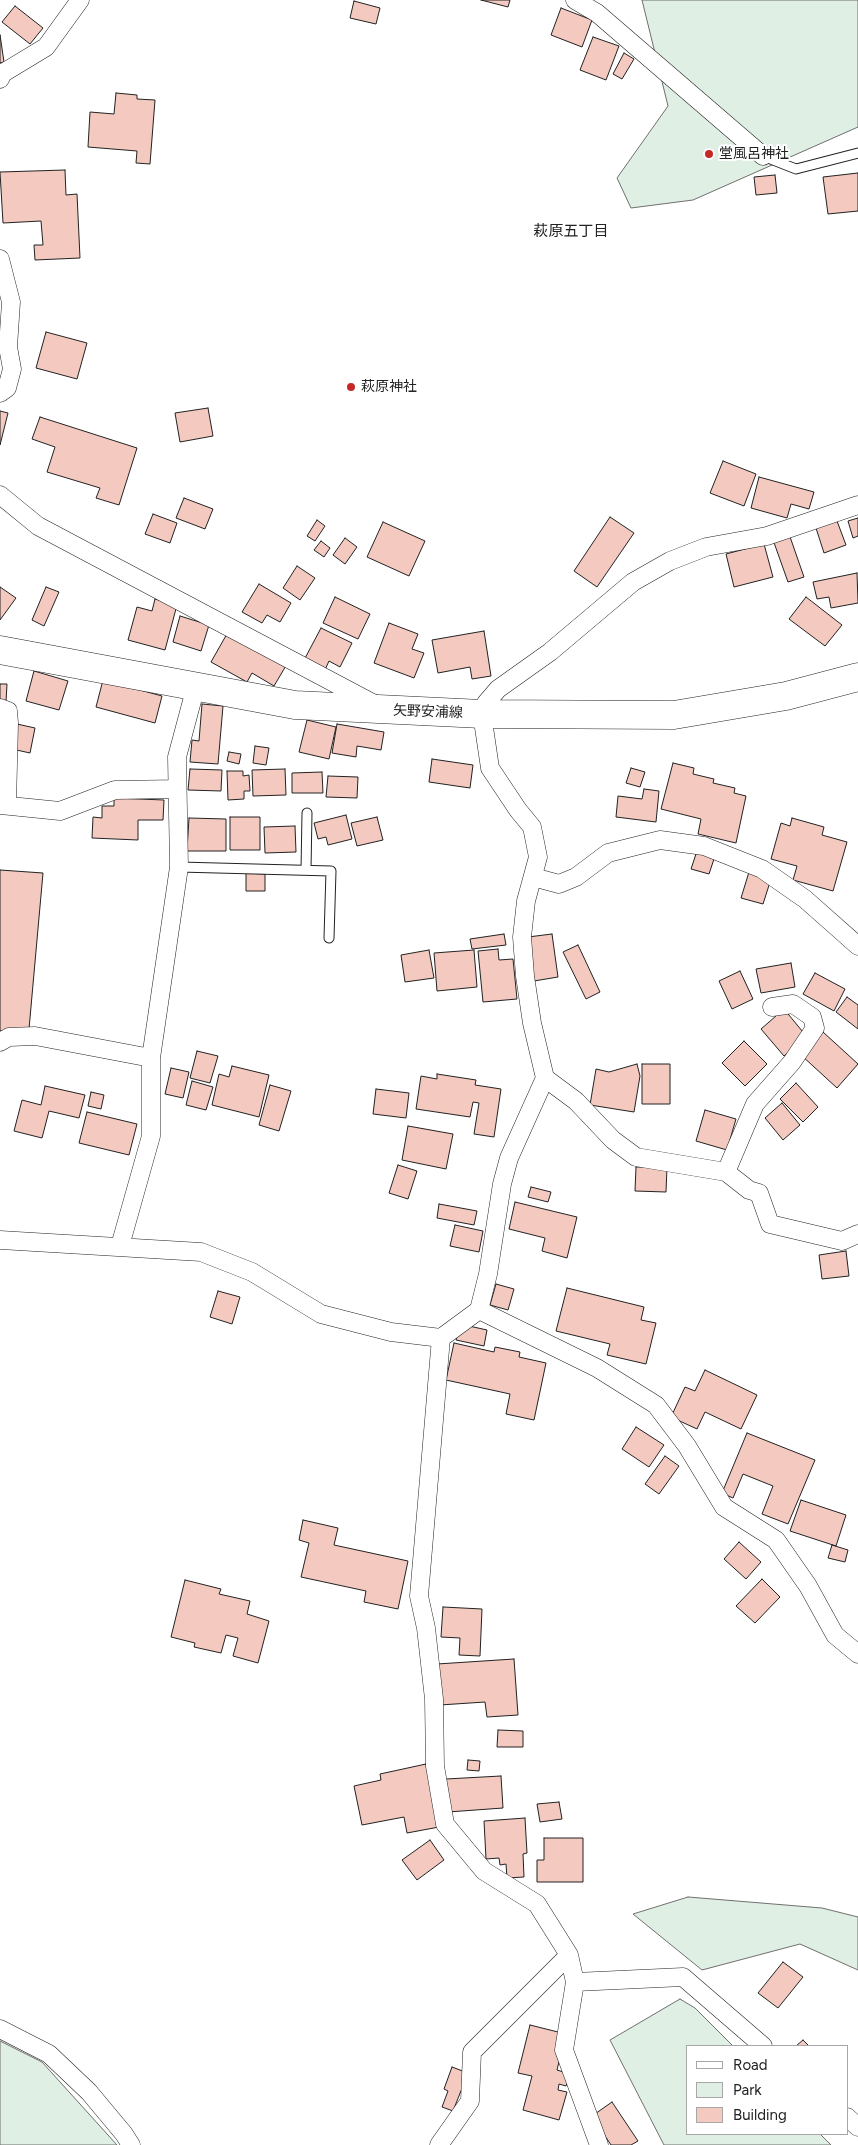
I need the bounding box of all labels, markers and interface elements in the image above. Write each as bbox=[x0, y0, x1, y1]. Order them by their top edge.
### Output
place label: 堂風呂神社 bbox=[719, 146, 789, 162]
marker: 堂風呂神社 bbox=[703, 148, 715, 160]
district label: 萩原五丁目 bbox=[534, 223, 608, 241]
place label: 萩原神社 bbox=[361, 379, 417, 395]
marker: 萩原神社 bbox=[345, 381, 357, 393]
street label: 矢野安浦線 bbox=[393, 702, 463, 722]
legend bbox=[686, 2045, 848, 2135]
text: Road bbox=[733, 2056, 768, 2074]
text: Park bbox=[733, 2081, 762, 2099]
text: Building bbox=[733, 2106, 787, 2124]

